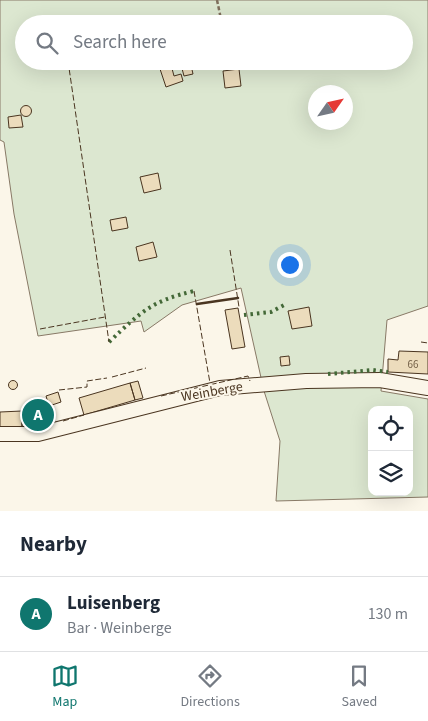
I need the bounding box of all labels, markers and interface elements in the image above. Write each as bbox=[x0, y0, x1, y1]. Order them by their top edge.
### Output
search box bbox=[15, 15, 413, 70]
icon: search bbox=[33, 29, 61, 57]
text: Search here bbox=[73, 29, 167, 56]
north arrow bbox=[308, 85, 353, 130]
your location bbox=[277, 252, 303, 278]
house number: 66 bbox=[408, 357, 419, 372]
street label: Weinberge bbox=[180, 377, 244, 407]
pin: A bbox=[22, 396, 54, 434]
map controls bbox=[368, 406, 413, 496]
button: locate bbox=[368, 406, 413, 451]
button: layers bbox=[368, 451, 413, 496]
text: Nearby bbox=[20, 529, 87, 559]
text: Luisenberg bbox=[67, 590, 160, 617]
text: A bbox=[31, 603, 41, 625]
text: 130 m bbox=[368, 603, 408, 625]
text: Bar · Weinberge bbox=[67, 617, 172, 639]
tab: Map bbox=[51, 662, 79, 712]
tab: Directions bbox=[181, 662, 240, 712]
tab: Saved bbox=[341, 662, 377, 712]

